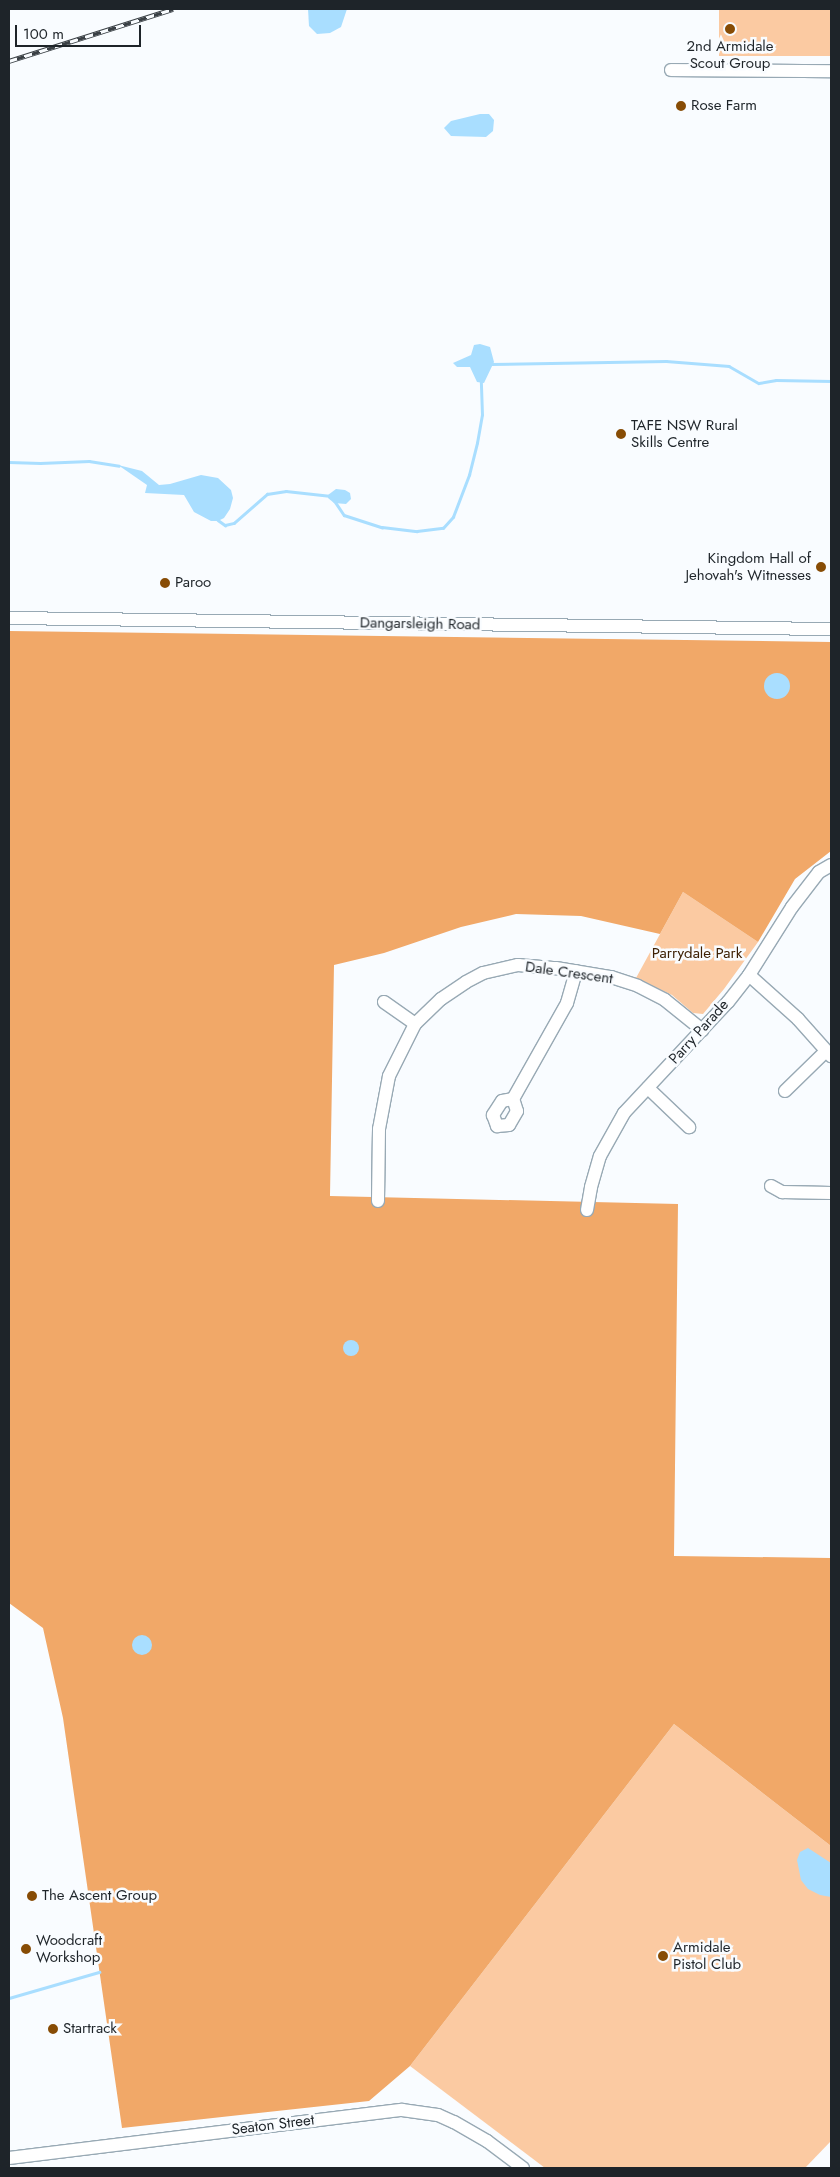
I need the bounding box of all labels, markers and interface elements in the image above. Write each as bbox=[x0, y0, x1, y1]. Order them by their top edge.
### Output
scale bar bbox=[18, 15, 144, 47]
text: 100 m bbox=[23, 23, 64, 45]
marker: 2nd Armidale Scout Group bbox=[724, 23, 736, 35]
place label: 2nd Armidale Scout Group bbox=[686, 37, 774, 72]
place label: Rose Farm bbox=[691, 97, 757, 115]
marker: Rose Farm bbox=[675, 100, 687, 112]
place label: TAFE NSW Rural Skills Centre bbox=[631, 416, 738, 451]
marker: TAFE NSW Rural Skills Centre bbox=[615, 428, 627, 440]
place label: Kingdom Hall of Jehovah's Witnesses bbox=[685, 549, 811, 584]
marker: Kingdom Hall of Jehovah's Witnesses bbox=[815, 561, 827, 573]
place label: Paroo bbox=[175, 574, 211, 592]
marker: Paroo bbox=[159, 577, 171, 589]
street label: Dangarsleigh Road bbox=[360, 614, 480, 634]
park label: Parrydale Park bbox=[652, 945, 742, 963]
street label: Dale Crescent bbox=[524, 958, 614, 988]
street label: Parry Parade bbox=[665, 996, 733, 1068]
place label: The Ascent Group bbox=[42, 1887, 157, 1905]
marker: The Ascent Group bbox=[26, 1890, 38, 1902]
place label: Woodcraft Workshop bbox=[36, 1931, 102, 1966]
place label: Armidale Pistol Club bbox=[673, 1938, 741, 1973]
marker: Woodcraft Workshop bbox=[20, 1943, 32, 1955]
marker: Armidale Pistol Club bbox=[657, 1950, 669, 1962]
place label: Startrack bbox=[63, 2020, 117, 2038]
marker: Startrack bbox=[47, 2023, 59, 2035]
street label: Seaton Street bbox=[231, 2111, 315, 2139]

